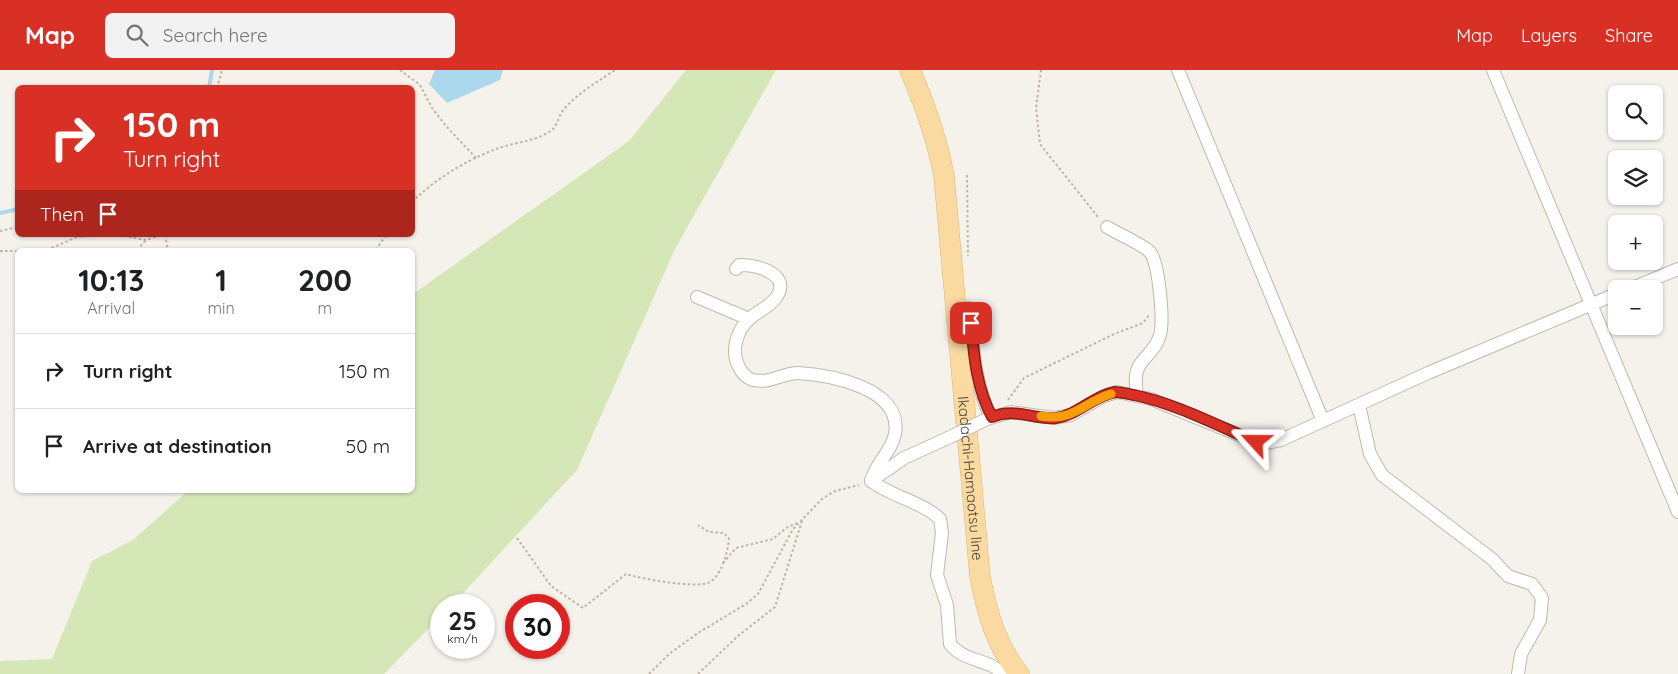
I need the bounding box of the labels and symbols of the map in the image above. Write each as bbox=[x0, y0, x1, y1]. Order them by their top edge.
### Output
pin bbox=[950, 302, 992, 344]
street label: Ikadachi-Hamaotsu line bbox=[954, 395, 988, 561]
position arrow bbox=[1229, 415, 1281, 467]
speed limit sign: 30 bbox=[505, 594, 570, 659]

